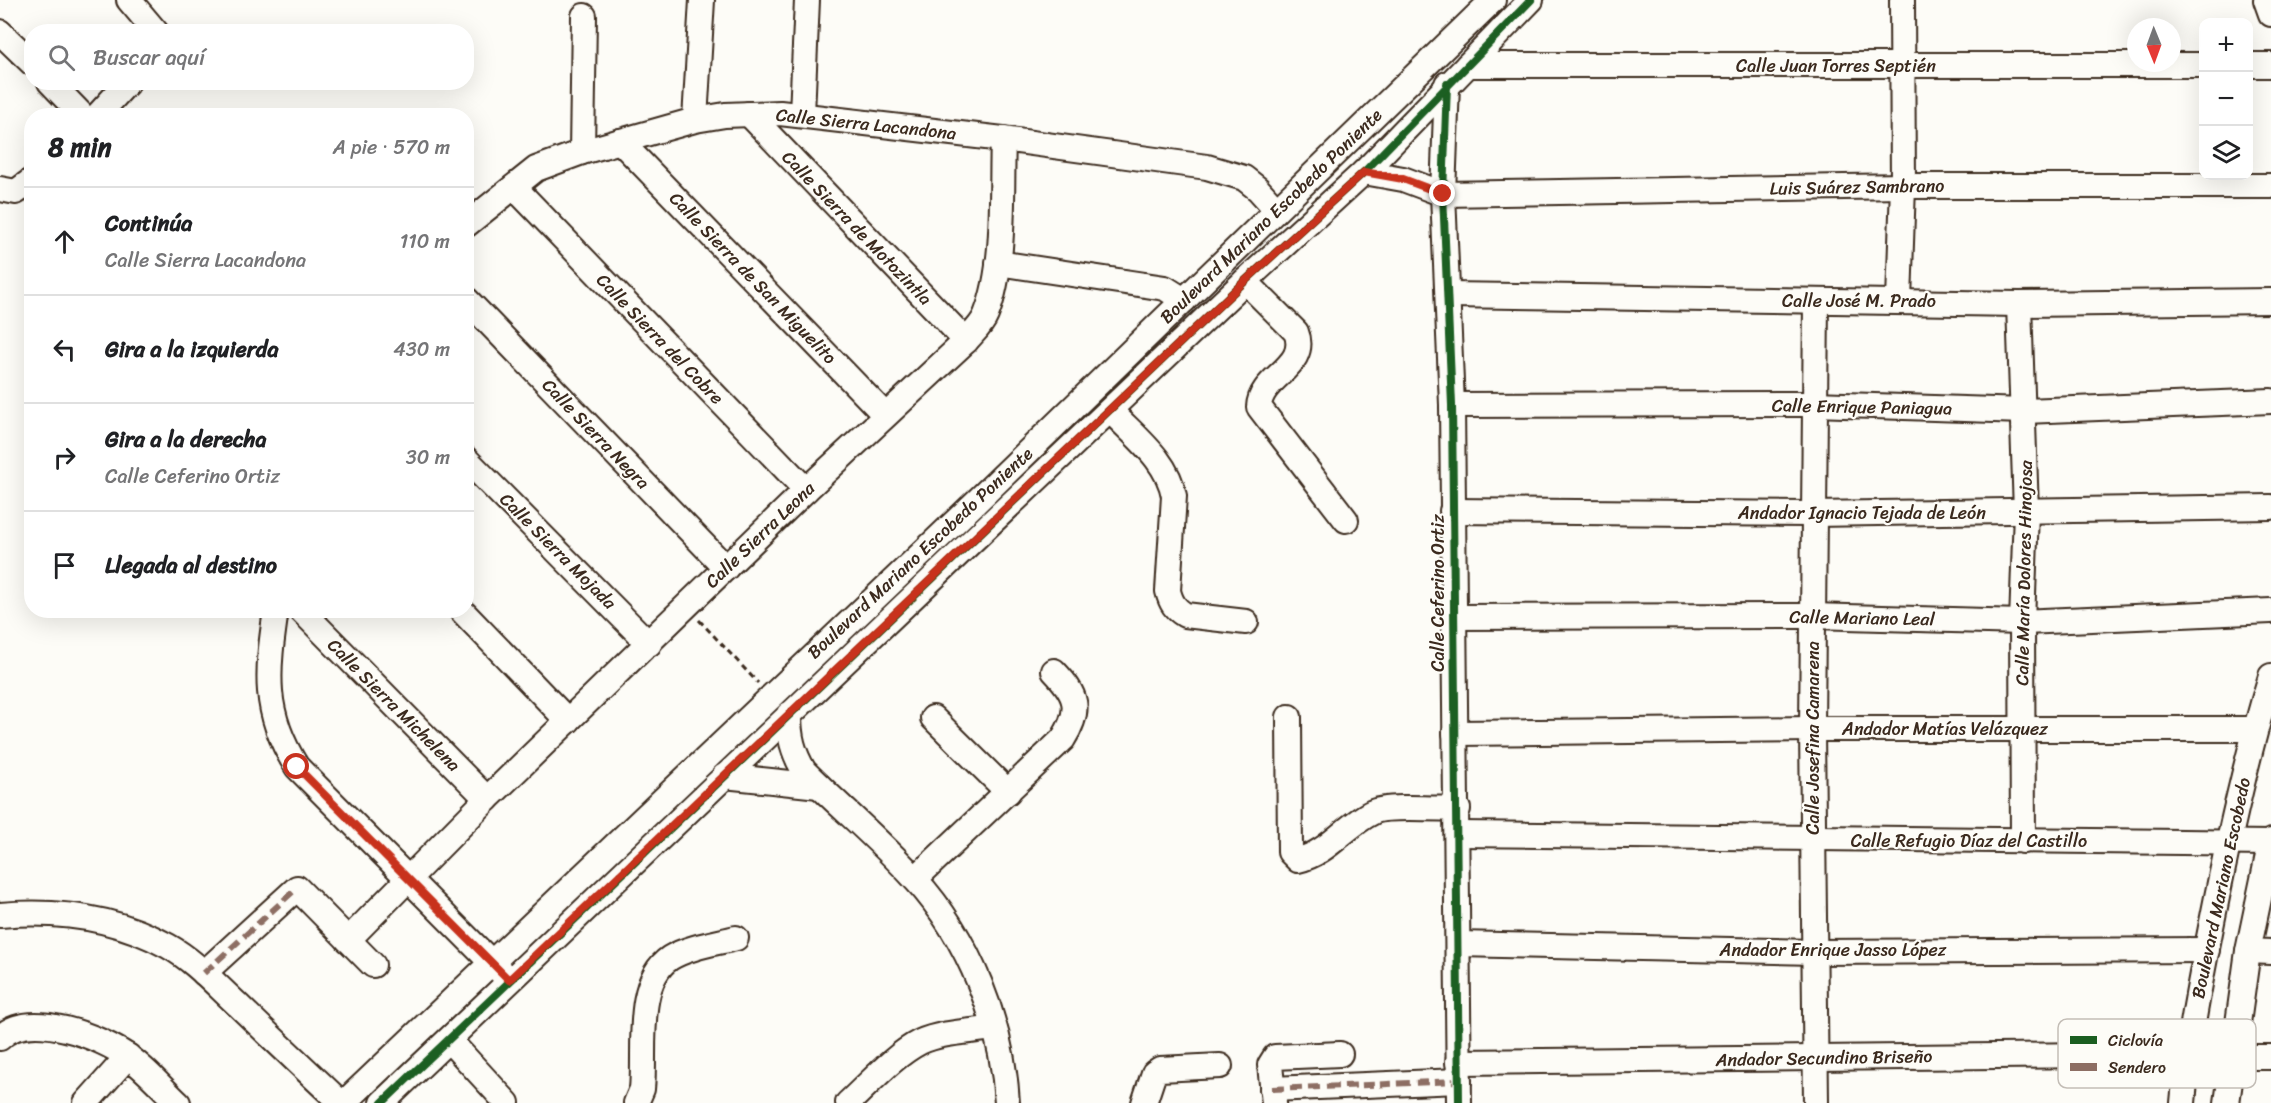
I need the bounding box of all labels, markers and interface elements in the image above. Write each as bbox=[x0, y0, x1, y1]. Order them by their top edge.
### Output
north arrow bbox=[2127, 18, 2181, 72]
map controls bbox=[2199, 18, 2253, 180]
button: + bbox=[2199, 18, 2253, 72]
search box bbox=[24, 24, 474, 90]
text: Buscar aquí bbox=[93, 38, 205, 77]
icon: search bbox=[45, 41, 78, 74]
street label: Calle Juan Torres Septién bbox=[1736, 50, 1936, 82]
button: − bbox=[2199, 72, 2253, 126]
street label: Calle Sierra Lacandona bbox=[774, 99, 958, 149]
street label: Boulevard Mariano Escobedo Poniente bbox=[1152, 100, 1390, 332]
text: 8 min bbox=[48, 124, 112, 170]
button: layers bbox=[2199, 126, 2253, 180]
text: A pie · 570 m bbox=[333, 130, 450, 165]
street label: Calle Sierra de Motozintla bbox=[774, 143, 940, 313]
street label: Luis Suárez Sambrano bbox=[1769, 169, 1945, 205]
route end bbox=[1429, 180, 1455, 206]
street label: Calle Sierra de San Miguelito bbox=[661, 184, 845, 372]
text: Continúa bbox=[105, 204, 192, 243]
text: 110 m bbox=[400, 224, 450, 259]
icon: ahead bbox=[48, 225, 81, 258]
text: Calle Sierra Lacandona bbox=[105, 243, 306, 278]
street label: Calle Sierra del Cobre bbox=[588, 266, 732, 412]
street label: Calle José M. Prado bbox=[1782, 285, 1936, 317]
text: Gira a la izquierda bbox=[105, 330, 278, 369]
text: 430 m bbox=[393, 332, 450, 367]
icon: left bbox=[48, 333, 81, 366]
street label: Calle Sierra Negra bbox=[534, 371, 658, 497]
street label: Calle Enrique Paniagua bbox=[1772, 389, 1952, 425]
text: Gira a la derecha bbox=[105, 420, 266, 459]
street label: Boulevard Mariano Escobedo Poniente bbox=[799, 439, 1041, 667]
text: 30 m bbox=[406, 440, 450, 475]
icon: right bbox=[48, 441, 81, 474]
text: Calle Ceferino Ortiz bbox=[105, 459, 280, 494]
street label: Calle María Dolores Hinojosa bbox=[2006, 459, 2042, 686]
street label: Calle Sierra Leona bbox=[697, 473, 823, 596]
street label: Calle Sierra Mojada bbox=[492, 485, 625, 618]
street label: Andador Ignacio Tejada de León bbox=[1737, 497, 1986, 529]
street label: Calle Ceferino Ortiz bbox=[1422, 514, 1454, 672]
text: Llegada al destino bbox=[105, 546, 277, 585]
icon: arrive bbox=[48, 549, 81, 582]
street label: Calle Mariano Leal bbox=[1789, 601, 1936, 635]
street label: Calle Sierra Michelena bbox=[319, 630, 469, 780]
street label: Calle Josefina Camarena bbox=[1797, 641, 1829, 835]
street label: Andador Matías Velázquez bbox=[1841, 713, 2048, 745]
route start bbox=[283, 753, 309, 779]
street label: Boulevard Mariano Escobedo bbox=[2182, 774, 2260, 1002]
street label: Calle Refugio Díaz del Castillo bbox=[1851, 825, 2087, 857]
street label: Andador Enrique Jasso López bbox=[1719, 934, 1947, 966]
legend bbox=[2058, 1019, 2256, 1088]
text: Ciclovía bbox=[2108, 1026, 2163, 1055]
street label: Andador Secundino Briseño bbox=[1714, 1040, 1933, 1076]
text: Sendero bbox=[2108, 1053, 2166, 1082]

